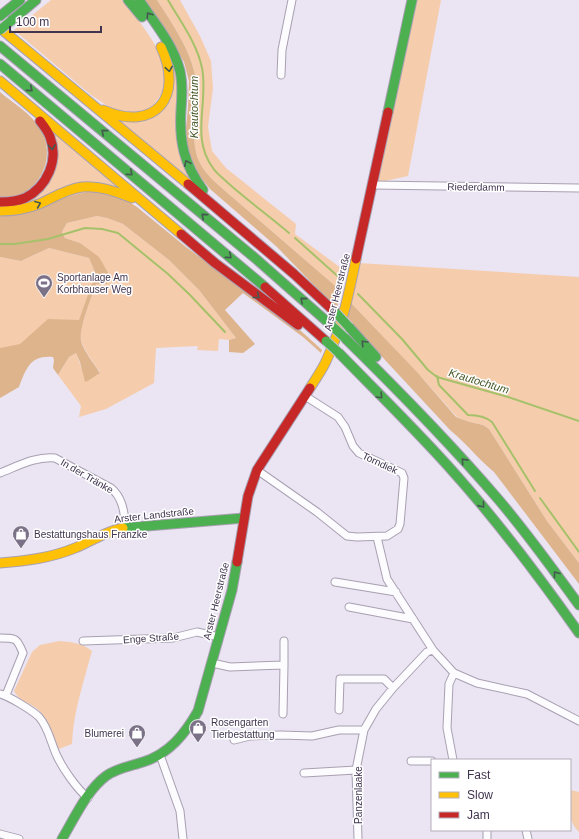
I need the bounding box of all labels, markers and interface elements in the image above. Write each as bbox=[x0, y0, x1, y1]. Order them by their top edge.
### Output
scale bar bbox=[10, 8, 101, 34]
one-way arrow bbox=[146, 12, 154, 19]
text: 100 m bbox=[16, 15, 49, 29]
one-way arrow bbox=[164, 65, 173, 72]
water label: Krautochtum bbox=[188, 76, 200, 138]
one-way arrow bbox=[25, 85, 33, 92]
one-way arrow bbox=[102, 130, 109, 137]
one-way arrow bbox=[47, 144, 56, 150]
one-way arrow bbox=[184, 160, 192, 168]
one-way arrow bbox=[125, 168, 132, 175]
street label: Riederdamm bbox=[447, 181, 505, 193]
one-way arrow bbox=[34, 201, 41, 209]
one-way arrow bbox=[201, 213, 209, 220]
one-way arrow bbox=[225, 252, 232, 259]
street label: Arster Heerstraße bbox=[322, 252, 352, 332]
place label: Sportanlage Am Korbhauser Weg bbox=[57, 272, 132, 295]
sports icon: Sportanlage Am Korbhauser Weg bbox=[34, 273, 54, 298]
one-way arrow bbox=[253, 291, 260, 298]
one-way arrow bbox=[300, 297, 308, 304]
one-way arrow bbox=[361, 341, 368, 348]
water label: Krautochtum bbox=[447, 366, 511, 396]
one-way arrow bbox=[376, 391, 383, 399]
street label: Torndiek bbox=[361, 450, 400, 476]
street label: In der Tränke bbox=[59, 457, 116, 496]
one-way arrow bbox=[461, 458, 469, 466]
one-way arrow bbox=[478, 501, 485, 508]
street label: Arster Landstraße bbox=[114, 505, 195, 525]
shop icon: Bestattungshaus Franzke bbox=[11, 524, 31, 549]
place label: Bestattungshaus Franzke bbox=[34, 529, 148, 540]
street label: Arster Heerstraße bbox=[201, 561, 231, 641]
one-way arrow bbox=[554, 571, 561, 578]
street label: Enge Straße bbox=[123, 631, 180, 645]
place label: Rosengarten Tierbestattung bbox=[211, 717, 275, 740]
shop icon: Rosengarten Tierbestattung bbox=[188, 718, 208, 743]
shop icon: Blumerei bbox=[127, 723, 147, 748]
place label: Blumerei bbox=[85, 728, 124, 739]
legend bbox=[431, 759, 571, 831]
street label: Panzenlaake bbox=[353, 766, 364, 824]
text: Fast bbox=[467, 768, 491, 782]
text: Slow bbox=[467, 788, 493, 802]
text: Jam bbox=[467, 808, 490, 822]

